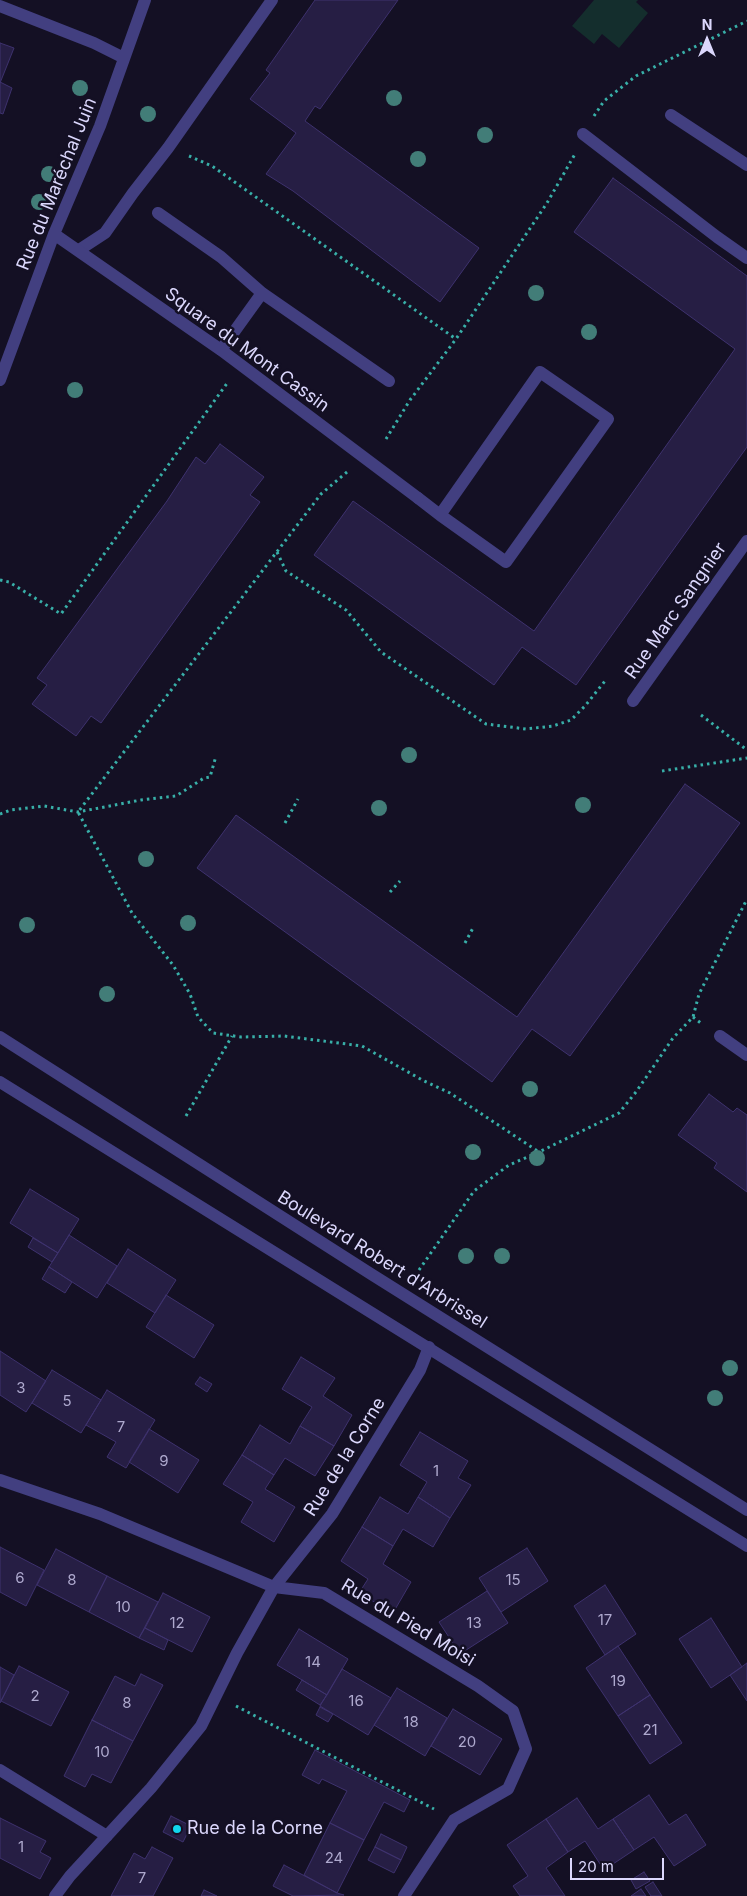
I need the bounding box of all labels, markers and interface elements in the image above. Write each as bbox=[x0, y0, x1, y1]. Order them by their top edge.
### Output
north arrow bbox=[682, 15, 732, 65]
text: N bbox=[702, 16, 712, 33]
street label: Rue du Maréchal Juin bbox=[12, 95, 102, 273]
street label: Square du Mont Cassin bbox=[161, 283, 333, 417]
street label: Rue Marc Sangnier bbox=[621, 539, 731, 683]
street label: Boulevard Robert d'Arbrissel bbox=[273, 1187, 491, 1333]
house number: 3 bbox=[16, 1379, 26, 1397]
house number: 5 bbox=[62, 1392, 72, 1410]
street label: Rue de la Corne bbox=[300, 1394, 390, 1520]
house number: 7 bbox=[117, 1418, 125, 1436]
house number: 9 bbox=[159, 1452, 169, 1470]
house number: 1 bbox=[433, 1462, 439, 1480]
house number: 6 bbox=[15, 1569, 25, 1587]
house number: 8 bbox=[67, 1571, 77, 1589]
house number: 15 bbox=[505, 1571, 521, 1589]
street label: Rue du Pied Moisi bbox=[337, 1575, 479, 1671]
house number: 10 bbox=[115, 1598, 131, 1616]
house number: 17 bbox=[598, 1611, 612, 1629]
house number: 12 bbox=[169, 1614, 185, 1632]
house number: 13 bbox=[466, 1614, 482, 1632]
house number: 14 bbox=[305, 1653, 321, 1671]
house number: 19 bbox=[610, 1672, 626, 1690]
house number: 2 bbox=[30, 1687, 40, 1705]
house number: 16 bbox=[348, 1692, 364, 1710]
house number: 8 bbox=[122, 1694, 132, 1712]
house number: 18 bbox=[403, 1713, 419, 1731]
house number: 21 bbox=[642, 1721, 658, 1739]
house number: 20 bbox=[458, 1733, 476, 1751]
house number: 10 bbox=[94, 1743, 110, 1761]
place label: Rue de la Corne bbox=[187, 1818, 323, 1840]
marker: Rue de la Corne bbox=[171, 1823, 183, 1835]
house number: 1 bbox=[18, 1838, 24, 1856]
scale bar bbox=[572, 1848, 666, 1880]
house number: 24 bbox=[325, 1849, 343, 1867]
text: 20 m bbox=[578, 1857, 614, 1876]
house number: 7 bbox=[138, 1869, 146, 1887]

